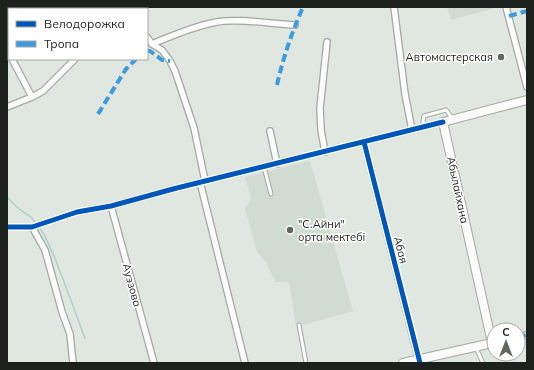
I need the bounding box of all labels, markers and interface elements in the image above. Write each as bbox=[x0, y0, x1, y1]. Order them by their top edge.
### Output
legend bbox=[8, 8, 148, 60]
text: Велодорожка bbox=[44, 16, 125, 31]
text: Тропа bbox=[44, 36, 79, 51]
place label: Автомастерская bbox=[406, 50, 493, 64]
marker: Автомастерская bbox=[496, 52, 506, 62]
street label: Абылайхана bbox=[444, 155, 472, 225]
place label: "С.Айни" орта мектебі bbox=[298, 217, 365, 244]
marker: "С.Айни" орта мектебі bbox=[285, 225, 295, 235]
street label: Абая bbox=[391, 235, 411, 265]
street label: Ауэзова bbox=[120, 262, 144, 308]
north arrow bbox=[486, 322, 526, 362]
text: С bbox=[502, 325, 510, 339]

